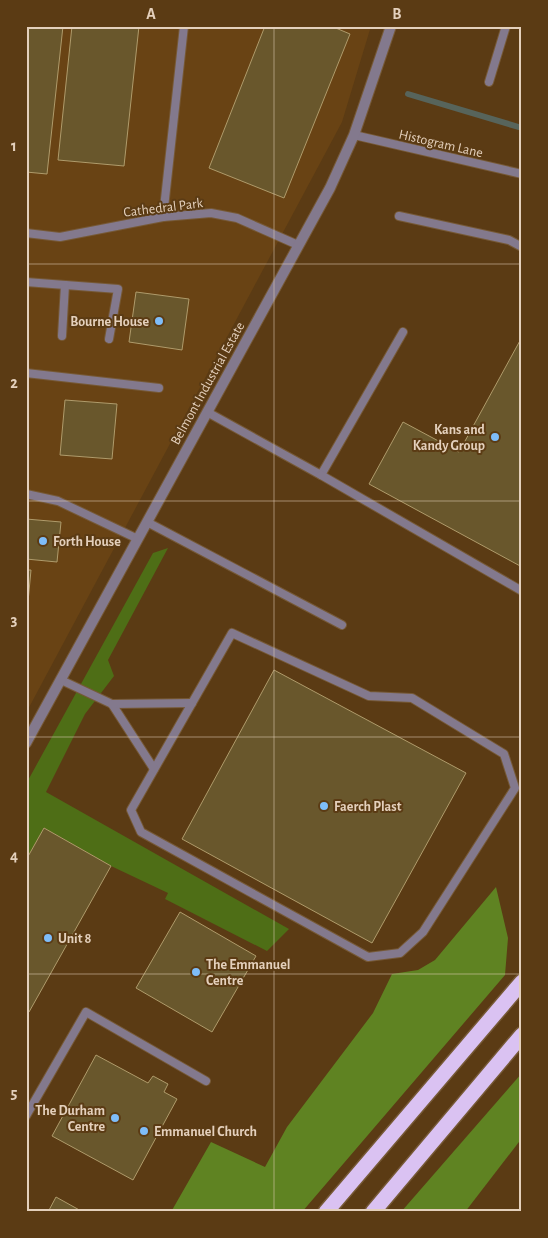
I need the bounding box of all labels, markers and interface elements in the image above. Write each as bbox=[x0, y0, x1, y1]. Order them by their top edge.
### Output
text: A bbox=[146, 6, 156, 22]
text: B bbox=[392, 6, 402, 22]
street label: Histogram Lane bbox=[397, 127, 484, 160]
text: 1 bbox=[11, 138, 17, 154]
street label: Cathedral Park bbox=[123, 196, 204, 220]
place label: Bourne House bbox=[70, 315, 149, 329]
marker: Bourne House bbox=[153, 315, 165, 327]
street label: Belmont Industrial Estate bbox=[168, 320, 247, 447]
text: 2 bbox=[10, 375, 18, 391]
place label: Kans and Kandy Group bbox=[413, 423, 486, 453]
marker: Kans and Kandy Group bbox=[489, 431, 501, 443]
marker: Forth House bbox=[37, 535, 49, 547]
place label: Forth House bbox=[53, 535, 121, 549]
text: 3 bbox=[11, 612, 18, 628]
marker: Faerch Plast bbox=[318, 800, 330, 812]
place label: Faerch Plast bbox=[334, 800, 402, 814]
text: 4 bbox=[10, 848, 18, 864]
marker: Unit 8 bbox=[42, 932, 54, 944]
place label: Unit 8 bbox=[58, 932, 92, 946]
place label: The Emmanuel Centre bbox=[206, 958, 290, 988]
marker: The Emmanuel Centre bbox=[190, 966, 202, 978]
text: 5 bbox=[11, 1085, 18, 1101]
place label: The Durham Centre bbox=[35, 1104, 105, 1134]
marker: The Durham Centre bbox=[109, 1112, 121, 1124]
marker: Emmanuel Church bbox=[138, 1125, 150, 1137]
place label: Emmanuel Church bbox=[154, 1125, 257, 1139]

